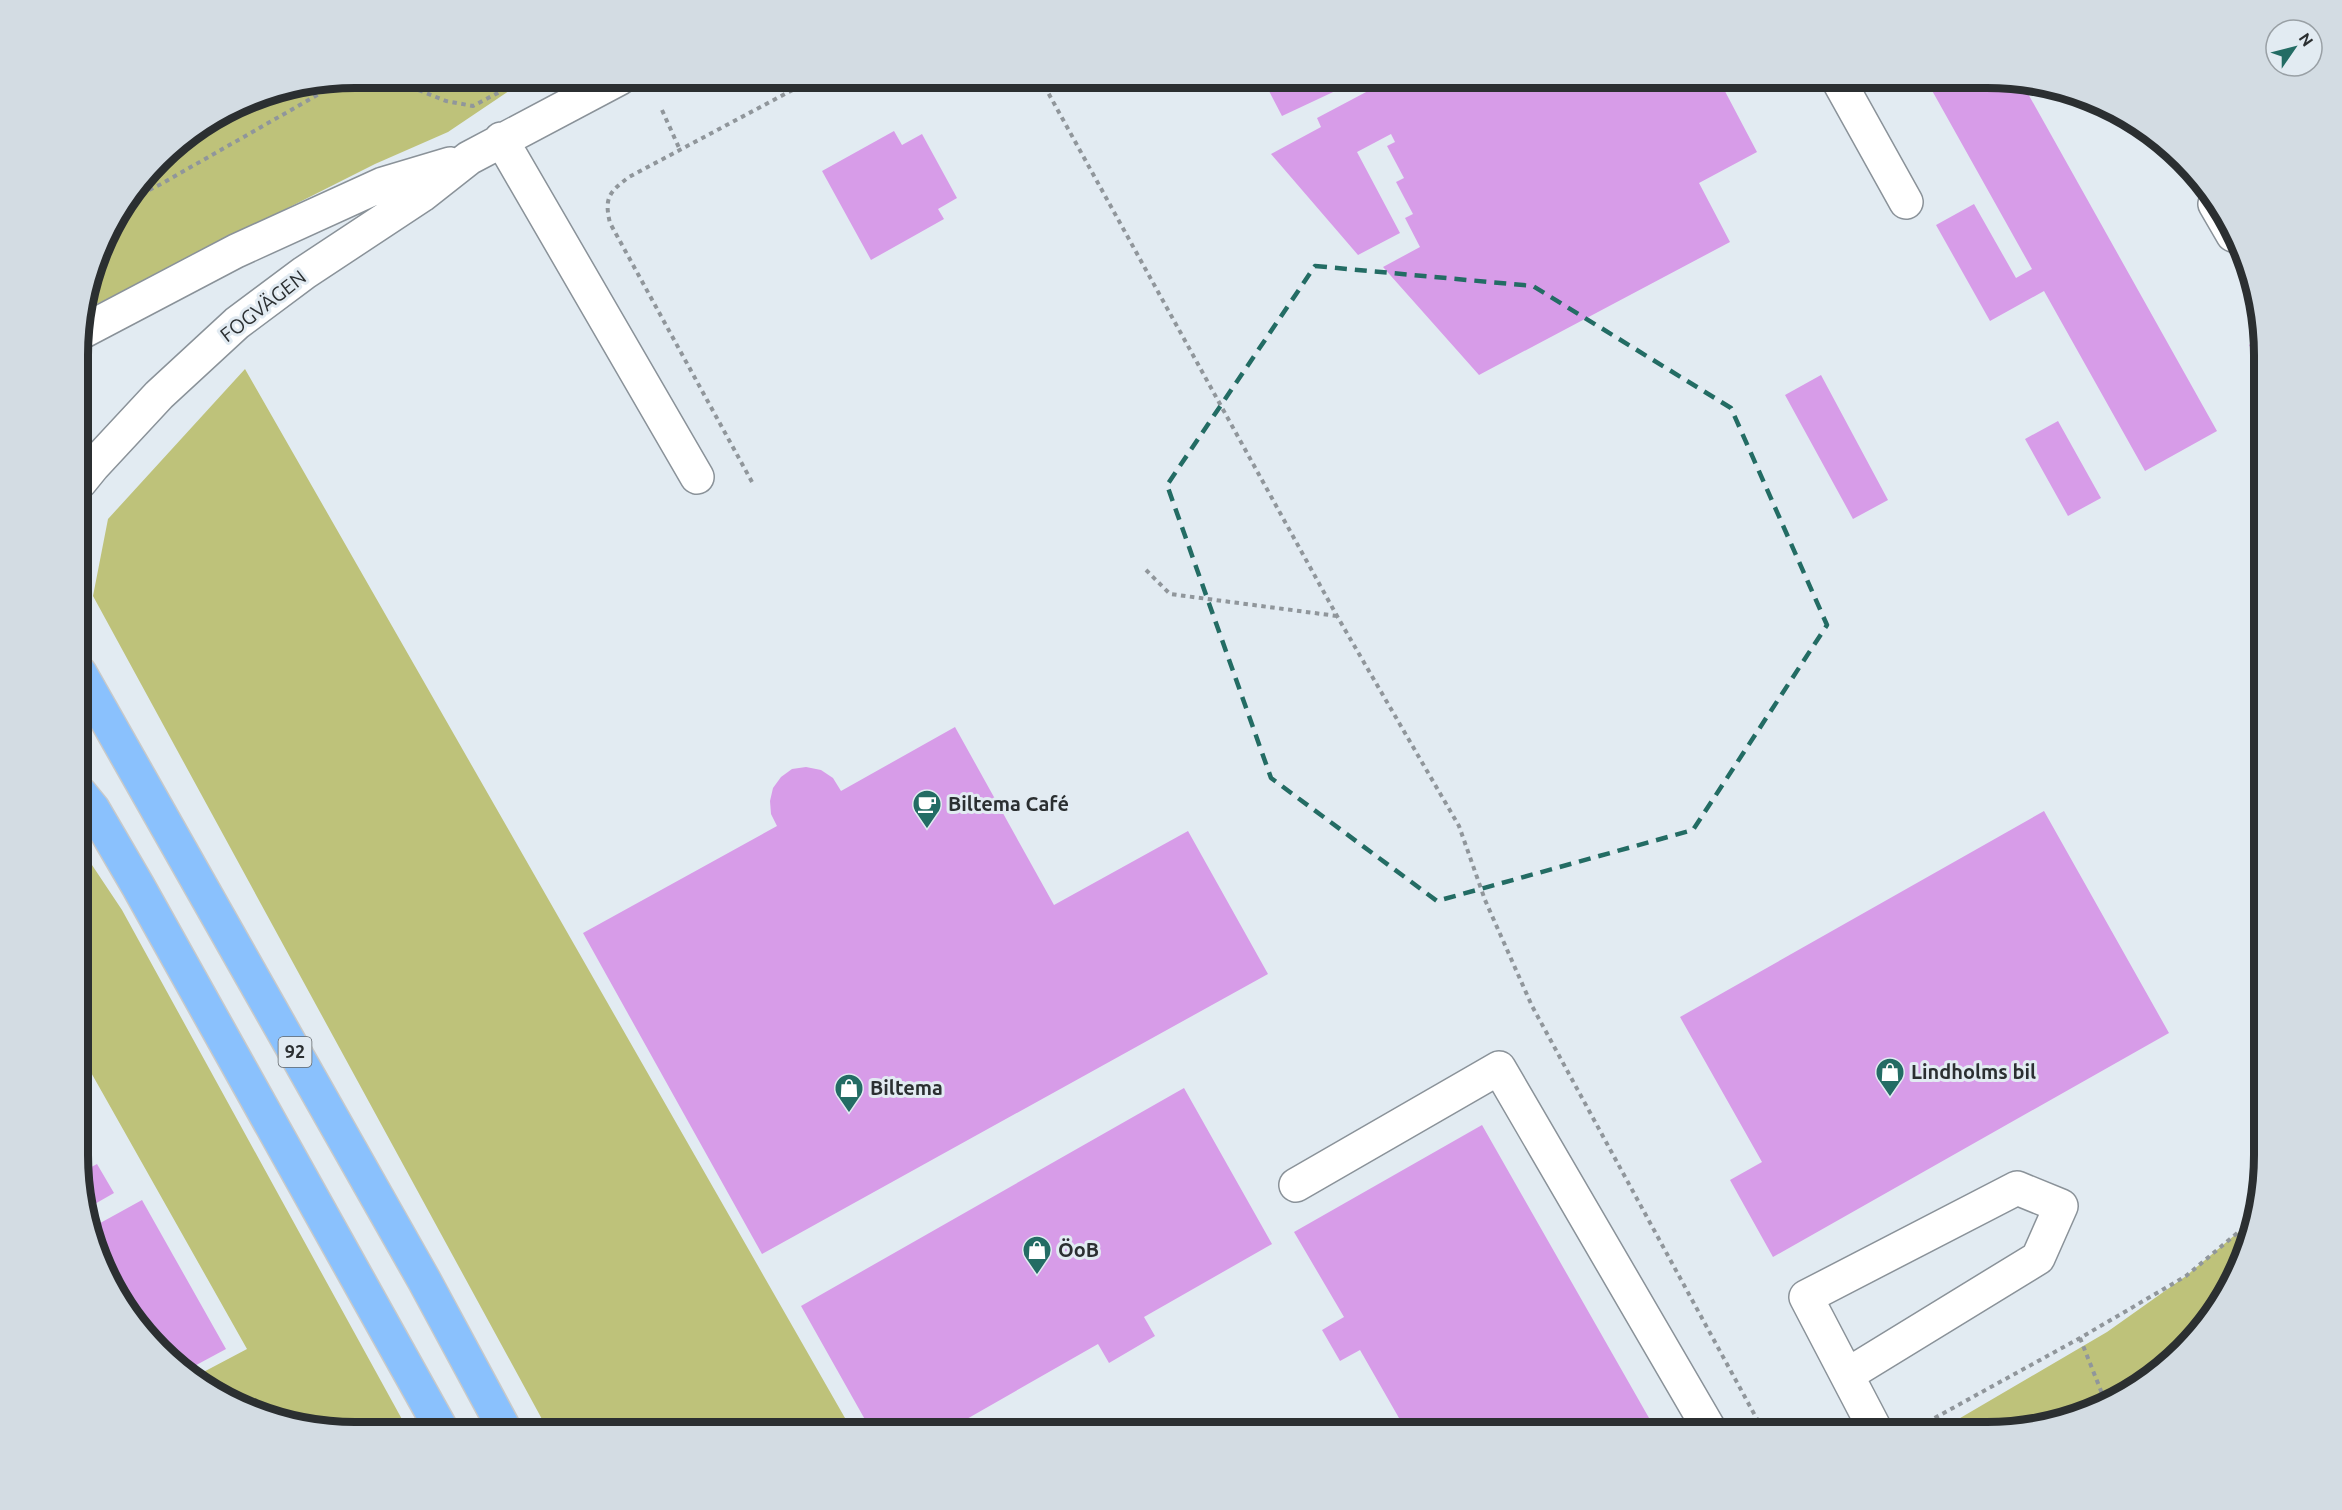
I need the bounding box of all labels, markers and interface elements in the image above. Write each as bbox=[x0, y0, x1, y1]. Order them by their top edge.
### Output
north arrow bbox=[2264, 18, 2324, 78]
text: N bbox=[2295, 29, 2317, 49]
street label: FOGVÄGEN bbox=[215, 265, 310, 346]
cafe icon: Biltema Café bbox=[911, 788, 943, 830]
place label: Biltema Café bbox=[948, 792, 1069, 815]
road number: 92 bbox=[278, 1037, 312, 1067]
shop icon: Lindholms bil bbox=[1874, 1056, 1906, 1098]
place label: Lindholms bil bbox=[1911, 1060, 2036, 1083]
shop icon: Biltema bbox=[833, 1072, 865, 1114]
place label: Biltema bbox=[870, 1076, 943, 1099]
shop icon: ÖoB bbox=[1021, 1234, 1053, 1276]
place label: ÖoB bbox=[1058, 1238, 1099, 1261]

